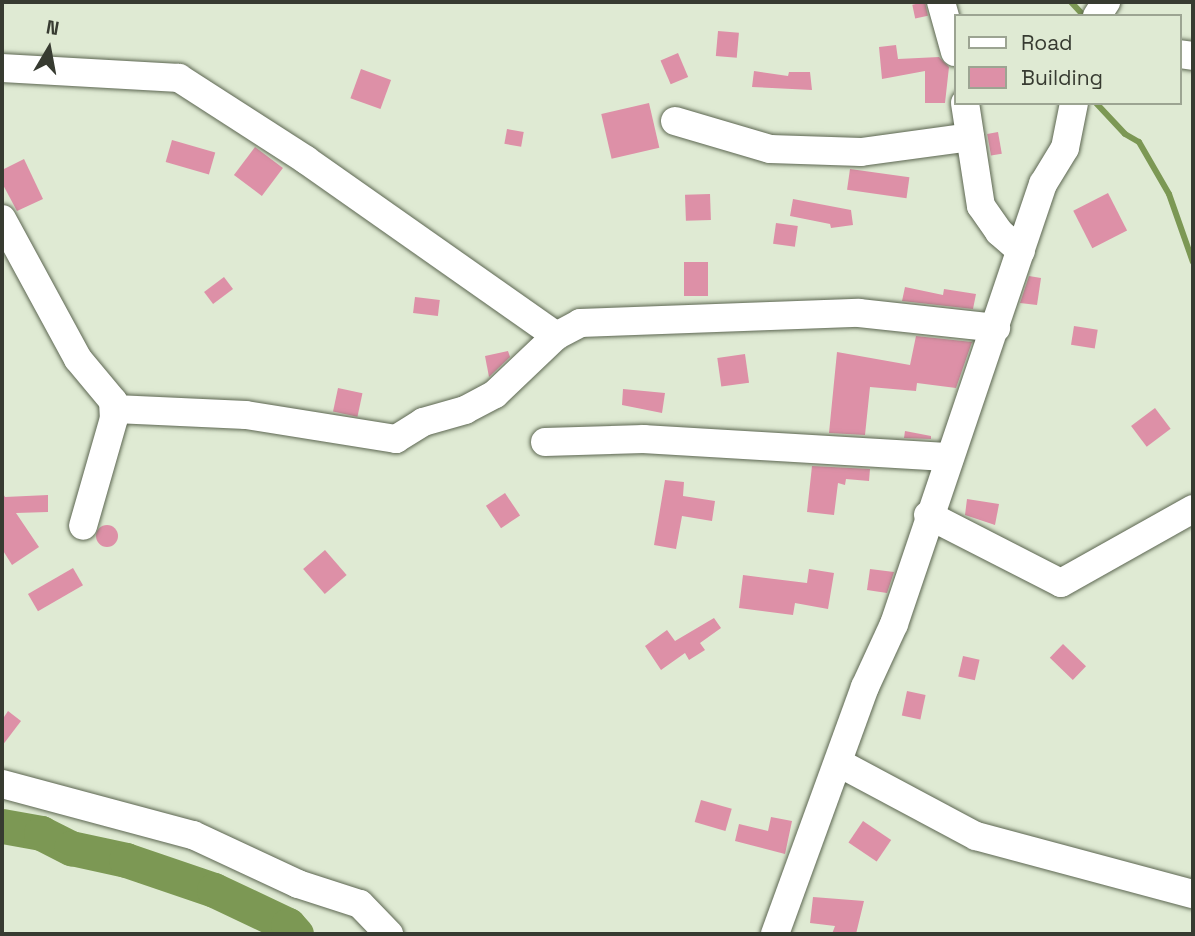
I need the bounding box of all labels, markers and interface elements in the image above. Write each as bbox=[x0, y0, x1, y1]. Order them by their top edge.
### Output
north arrow bbox=[14, 14, 84, 84]
text: N bbox=[44, 14, 61, 41]
legend bbox=[954, 14, 1181, 105]
text: Road bbox=[1021, 29, 1073, 56]
text: Building bbox=[1021, 64, 1103, 91]

